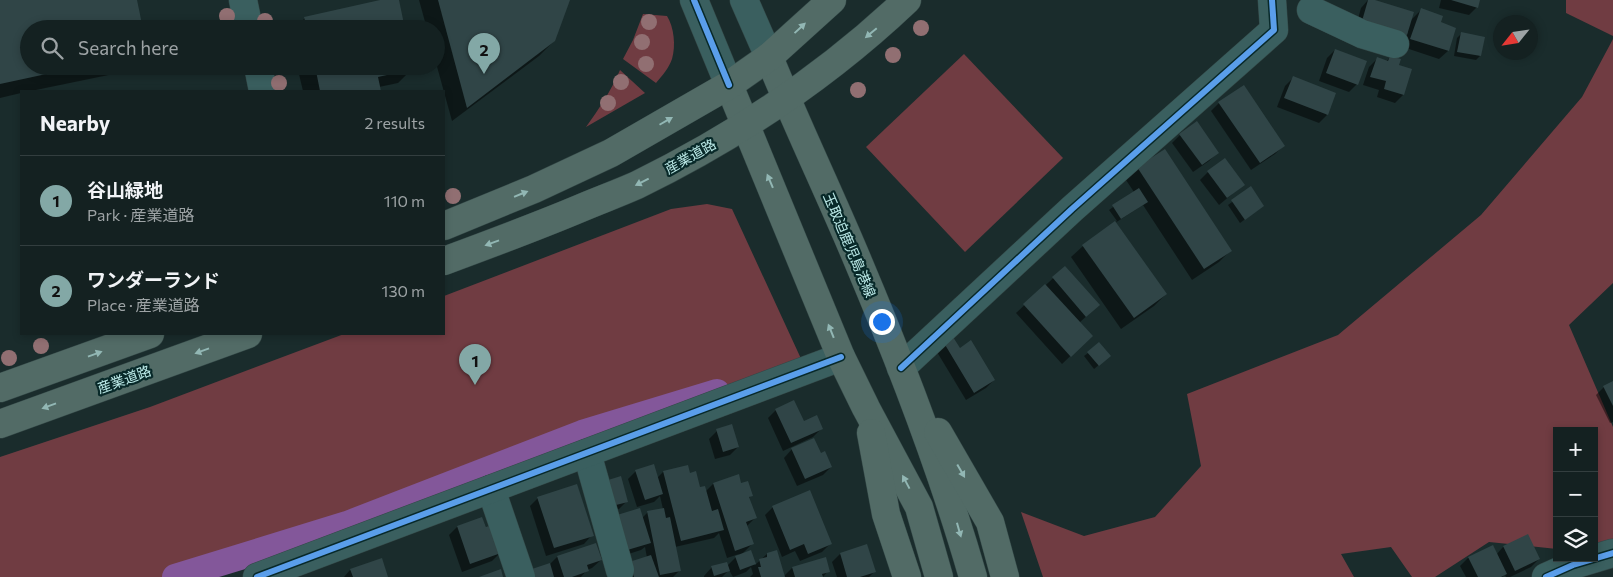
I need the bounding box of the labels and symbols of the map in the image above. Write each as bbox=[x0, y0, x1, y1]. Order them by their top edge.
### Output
north arrow bbox=[1493, 15, 1538, 60]
one-way arrow bbox=[794, 22, 806, 34]
one-way arrow bbox=[865, 27, 878, 38]
pin: 2 bbox=[468, 33, 500, 74]
one-way arrow bbox=[660, 117, 673, 126]
street label: 産業道路 bbox=[661, 135, 719, 177]
one-way arrow bbox=[765, 174, 773, 188]
one-way arrow bbox=[635, 178, 649, 186]
one-way arrow bbox=[514, 190, 528, 198]
street label: 玉取迫鹿児島港線 bbox=[820, 190, 880, 300]
one-way arrow bbox=[484, 239, 499, 247]
your location bbox=[869, 309, 895, 335]
one-way arrow bbox=[827, 324, 834, 339]
pin: 1 bbox=[459, 344, 491, 385]
one-way arrow bbox=[194, 347, 209, 355]
one-way arrow bbox=[88, 350, 103, 358]
street label: 産業道路 bbox=[95, 361, 153, 397]
one-way arrow bbox=[42, 403, 57, 410]
one-way arrow bbox=[956, 465, 965, 478]
one-way arrow bbox=[902, 475, 910, 489]
one-way arrow bbox=[955, 522, 963, 537]

